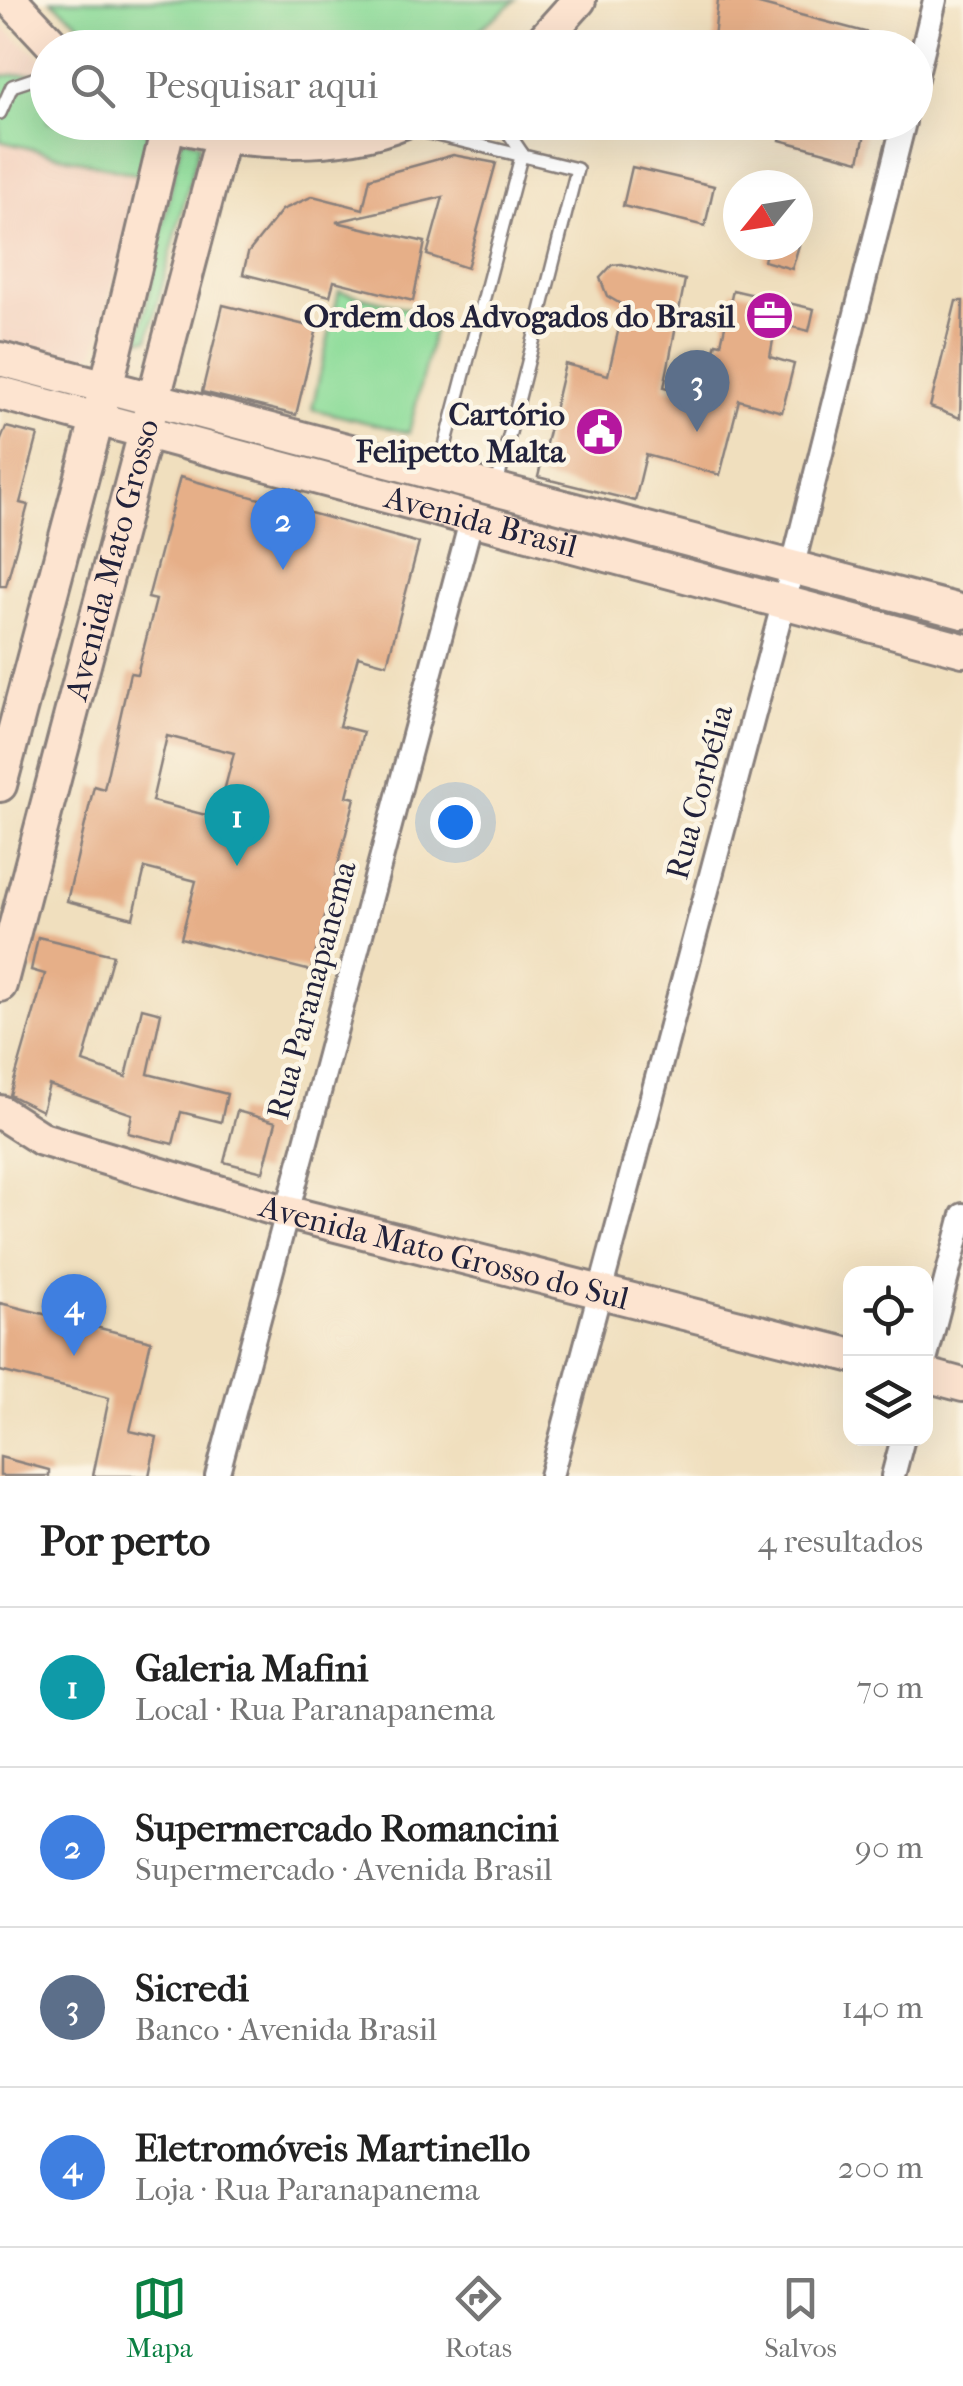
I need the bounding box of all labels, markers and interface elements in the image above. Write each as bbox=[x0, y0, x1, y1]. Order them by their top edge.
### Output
search box bbox=[30, 30, 933, 140]
icon: search bbox=[65, 58, 120, 113]
text: Pesquisar aqui bbox=[145, 63, 378, 108]
north arrow bbox=[723, 170, 813, 260]
office icon: Ordem dos Advogados do Brasil bbox=[744, 290, 796, 342]
place label: Ordem dos Advogados do Brasil bbox=[304, 298, 735, 335]
pin: 3 bbox=[664, 350, 730, 432]
place label: Cartório Felipetto Malta bbox=[356, 396, 566, 470]
public building icon: Cartório Felipetto Malta bbox=[574, 406, 626, 458]
street label: Avenida Mato Grosso bbox=[57, 415, 167, 706]
street label: Avenida Brasil bbox=[379, 478, 581, 565]
pin: 2 bbox=[250, 488, 316, 570]
street label: Rua Corbélia bbox=[658, 700, 741, 883]
pin: 1 bbox=[204, 784, 270, 866]
your location bbox=[430, 797, 481, 848]
street label: Rua Paranapanema bbox=[259, 856, 364, 1123]
street label: Avenida Mato Grosso do Sul bbox=[253, 1187, 633, 1317]
map controls bbox=[843, 1266, 933, 1446]
button: locate bbox=[843, 1266, 933, 1356]
pin: 4 bbox=[42, 1274, 106, 1356]
button: layers bbox=[843, 1356, 933, 1446]
text: Por perto bbox=[40, 1517, 210, 1566]
text: 4 resultados bbox=[758, 1523, 923, 1560]
text: Galeria Mafini bbox=[135, 1646, 368, 1691]
text: 1 bbox=[67, 1669, 78, 1706]
text: 70 m bbox=[857, 1669, 923, 1706]
text: Local · Rua Paranapanema bbox=[135, 1691, 495, 1728]
text: Supermercado Romancini bbox=[135, 1806, 559, 1851]
text: 2 bbox=[64, 1829, 81, 1866]
text: 90 m bbox=[855, 1829, 923, 1866]
text: Supermercado · Avenida Brasil bbox=[135, 1851, 552, 1888]
text: Sicredi bbox=[135, 1966, 249, 2011]
text: 3 bbox=[66, 1989, 79, 2026]
text: 140 m bbox=[842, 1989, 923, 2026]
text: Banco · Avenida Brasil bbox=[135, 2011, 437, 2048]
text: Eletromóveis Martinello bbox=[135, 2126, 530, 2171]
text: 4 bbox=[63, 2149, 82, 2186]
text: 200 m bbox=[838, 2149, 923, 2186]
text: Loja · Rua Paranapanema bbox=[135, 2171, 480, 2208]
tab: Mapa bbox=[126, 2271, 193, 2364]
tab: Rotas bbox=[445, 2271, 512, 2364]
tab: Salvos bbox=[764, 2271, 837, 2364]

